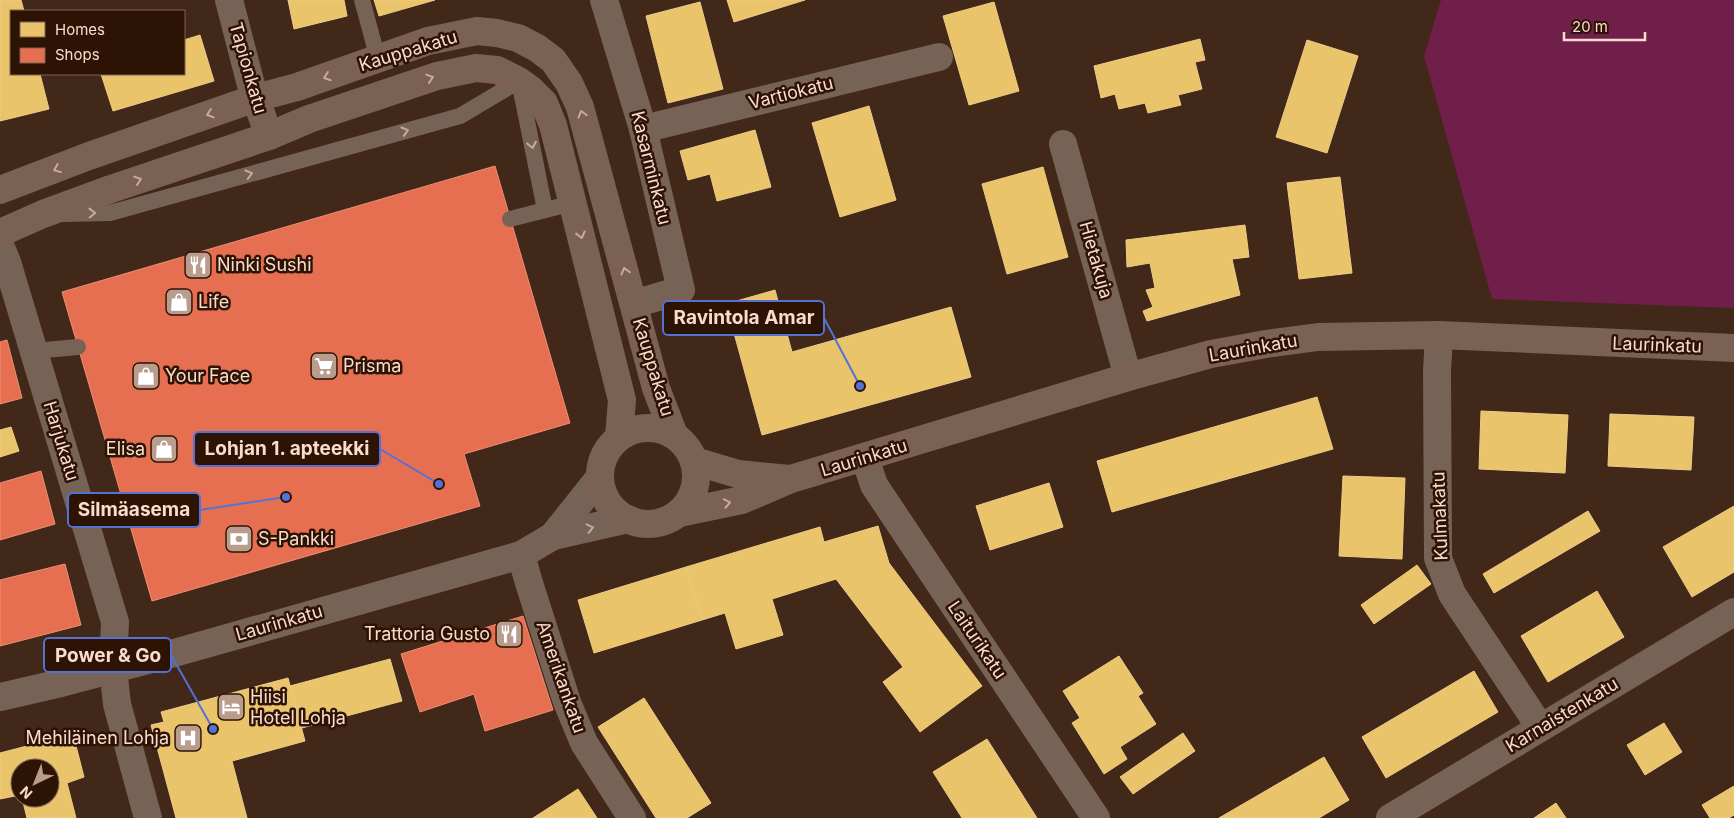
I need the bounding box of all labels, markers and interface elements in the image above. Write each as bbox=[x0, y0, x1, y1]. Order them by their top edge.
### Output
legend bbox=[10, 10, 185, 75]
scale bar bbox=[1564, 10, 1645, 42]
text: 20 m bbox=[1572, 17, 1608, 36]
text: Homes bbox=[55, 20, 105, 39]
street label: Tapionkatu bbox=[225, 20, 271, 116]
street label: Kauppakatu bbox=[356, 26, 460, 75]
text: Shops bbox=[55, 45, 100, 64]
one-way arrow bbox=[323, 71, 331, 81]
street label: Vartiokatu bbox=[747, 72, 835, 113]
one-way arrow bbox=[425, 74, 433, 84]
one-way arrow bbox=[206, 108, 215, 118]
street label: Kasarminkatu bbox=[627, 109, 676, 227]
one-way arrow bbox=[577, 110, 588, 118]
one-way arrow bbox=[401, 126, 409, 136]
one-way arrow bbox=[526, 141, 537, 150]
one-way arrow bbox=[53, 162, 62, 173]
one-way arrow bbox=[244, 170, 252, 180]
one-way arrow bbox=[133, 176, 142, 186]
one-way arrow bbox=[88, 208, 96, 219]
street label: Hietakuja bbox=[1075, 219, 1118, 301]
one-way arrow bbox=[575, 231, 586, 239]
restaurant icon: Ninki Sushi bbox=[183, 250, 213, 280]
place label: Ninki Sushi bbox=[217, 254, 312, 275]
one-way arrow bbox=[621, 267, 631, 275]
shop icon: Life bbox=[164, 287, 194, 317]
place label: Life bbox=[198, 291, 229, 312]
callout: Ravintola Amar bbox=[663, 301, 824, 335]
text: Ravintola Amar bbox=[674, 306, 815, 329]
street label: Kauppakatu bbox=[629, 315, 678, 419]
street label: Laurinkatu bbox=[1207, 329, 1299, 366]
street label: Laurinkatu bbox=[1612, 332, 1702, 357]
supermarket icon: Prisma bbox=[309, 351, 339, 381]
place label: Prisma bbox=[343, 355, 401, 376]
shop icon: Your Face bbox=[131, 361, 161, 391]
place label: Your Face bbox=[165, 365, 250, 386]
street label: Harjukatu bbox=[39, 399, 84, 483]
callout: Lohjan 1. apteekki bbox=[194, 432, 380, 466]
shop icon: Elisa bbox=[149, 434, 179, 464]
street label: Laurinkatu bbox=[818, 434, 910, 481]
text: Lohjan 1. apteekki bbox=[205, 437, 369, 460]
place label: Elisa bbox=[106, 438, 145, 459]
street label: Kulmakatu bbox=[1427, 471, 1452, 561]
callout: Silmäasema bbox=[68, 493, 200, 527]
text: Silmäasema bbox=[78, 498, 190, 521]
one-way arrow bbox=[723, 498, 731, 509]
one-way arrow bbox=[586, 523, 595, 534]
bank icon: S-Pankki bbox=[224, 524, 254, 554]
place label: S-Pankki bbox=[258, 528, 334, 549]
street label: Laiturikatu bbox=[944, 597, 1011, 683]
street label: Laurinkatu bbox=[233, 600, 325, 645]
street label: Amerikankatu bbox=[532, 618, 590, 736]
restaurant icon: Trattoria Gusto bbox=[494, 619, 524, 649]
place label: Trattoria Gusto bbox=[364, 623, 490, 644]
callout: Power & Go bbox=[44, 638, 171, 672]
text: Power & Go bbox=[55, 644, 161, 667]
street label: Karnaistenkatu bbox=[1502, 673, 1622, 756]
place label: Hiisi Hotel Lohja bbox=[250, 686, 346, 728]
hotel icon: Hiisi Hotel Lohja bbox=[216, 692, 246, 722]
hospital icon: Mehiläinen Lohja bbox=[173, 723, 203, 753]
place label: Mehiläinen Lohja bbox=[26, 727, 169, 748]
north arrow bbox=[10, 758, 60, 808]
text: N bbox=[16, 783, 35, 803]

